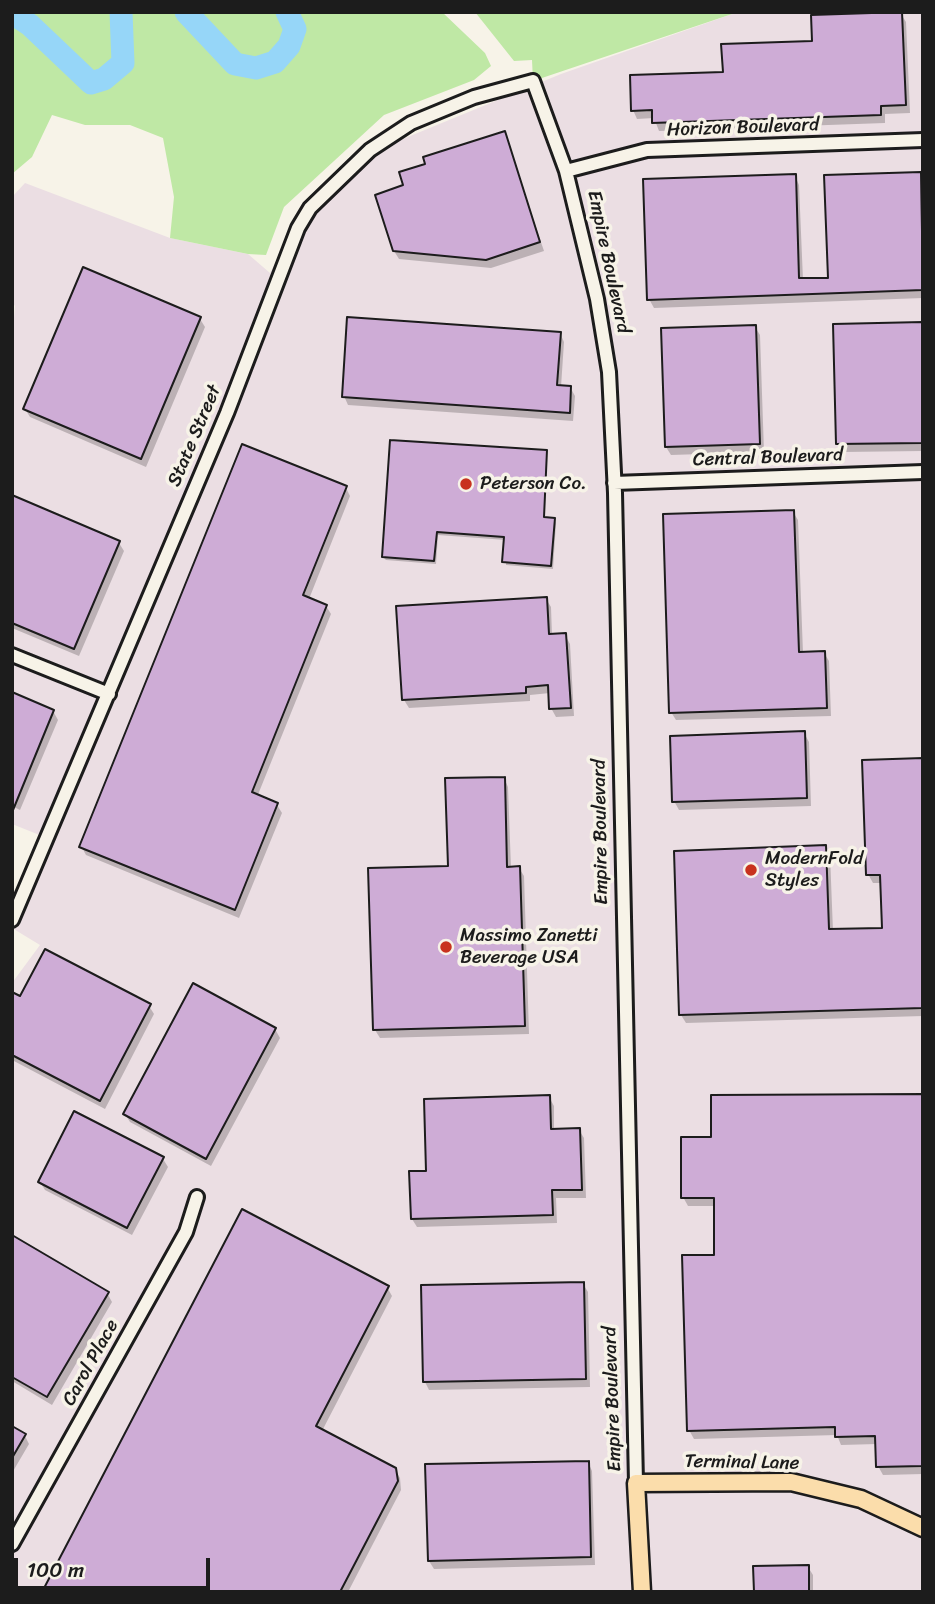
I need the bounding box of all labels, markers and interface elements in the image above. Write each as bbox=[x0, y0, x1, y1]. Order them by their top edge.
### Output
street label: Horizon Boulevard bbox=[666, 114, 820, 142]
street label: Empire Boulevard bbox=[582, 188, 634, 336]
street label: State Street bbox=[163, 382, 227, 490]
street label: Central Boulevard bbox=[692, 444, 844, 472]
place label: Peterson Co. bbox=[480, 473, 587, 495]
marker: Peterson Co. bbox=[458, 476, 474, 492]
street label: Empire Boulevard bbox=[588, 759, 614, 905]
place label: ModernFold Styles bbox=[765, 848, 863, 892]
marker: ModernFold Styles bbox=[743, 862, 759, 878]
place label: Massimo Zanetti Beverage USA bbox=[460, 925, 598, 969]
marker: Massimo Zanetti Beverage USA bbox=[438, 939, 454, 955]
street label: Carol Place bbox=[58, 1316, 124, 1410]
street label: Empire Boulevard bbox=[599, 1326, 627, 1472]
street label: Terminal Lane bbox=[684, 1451, 800, 1475]
scale bar bbox=[18, 1544, 214, 1588]
text: 100 m bbox=[27, 1551, 84, 1589]

